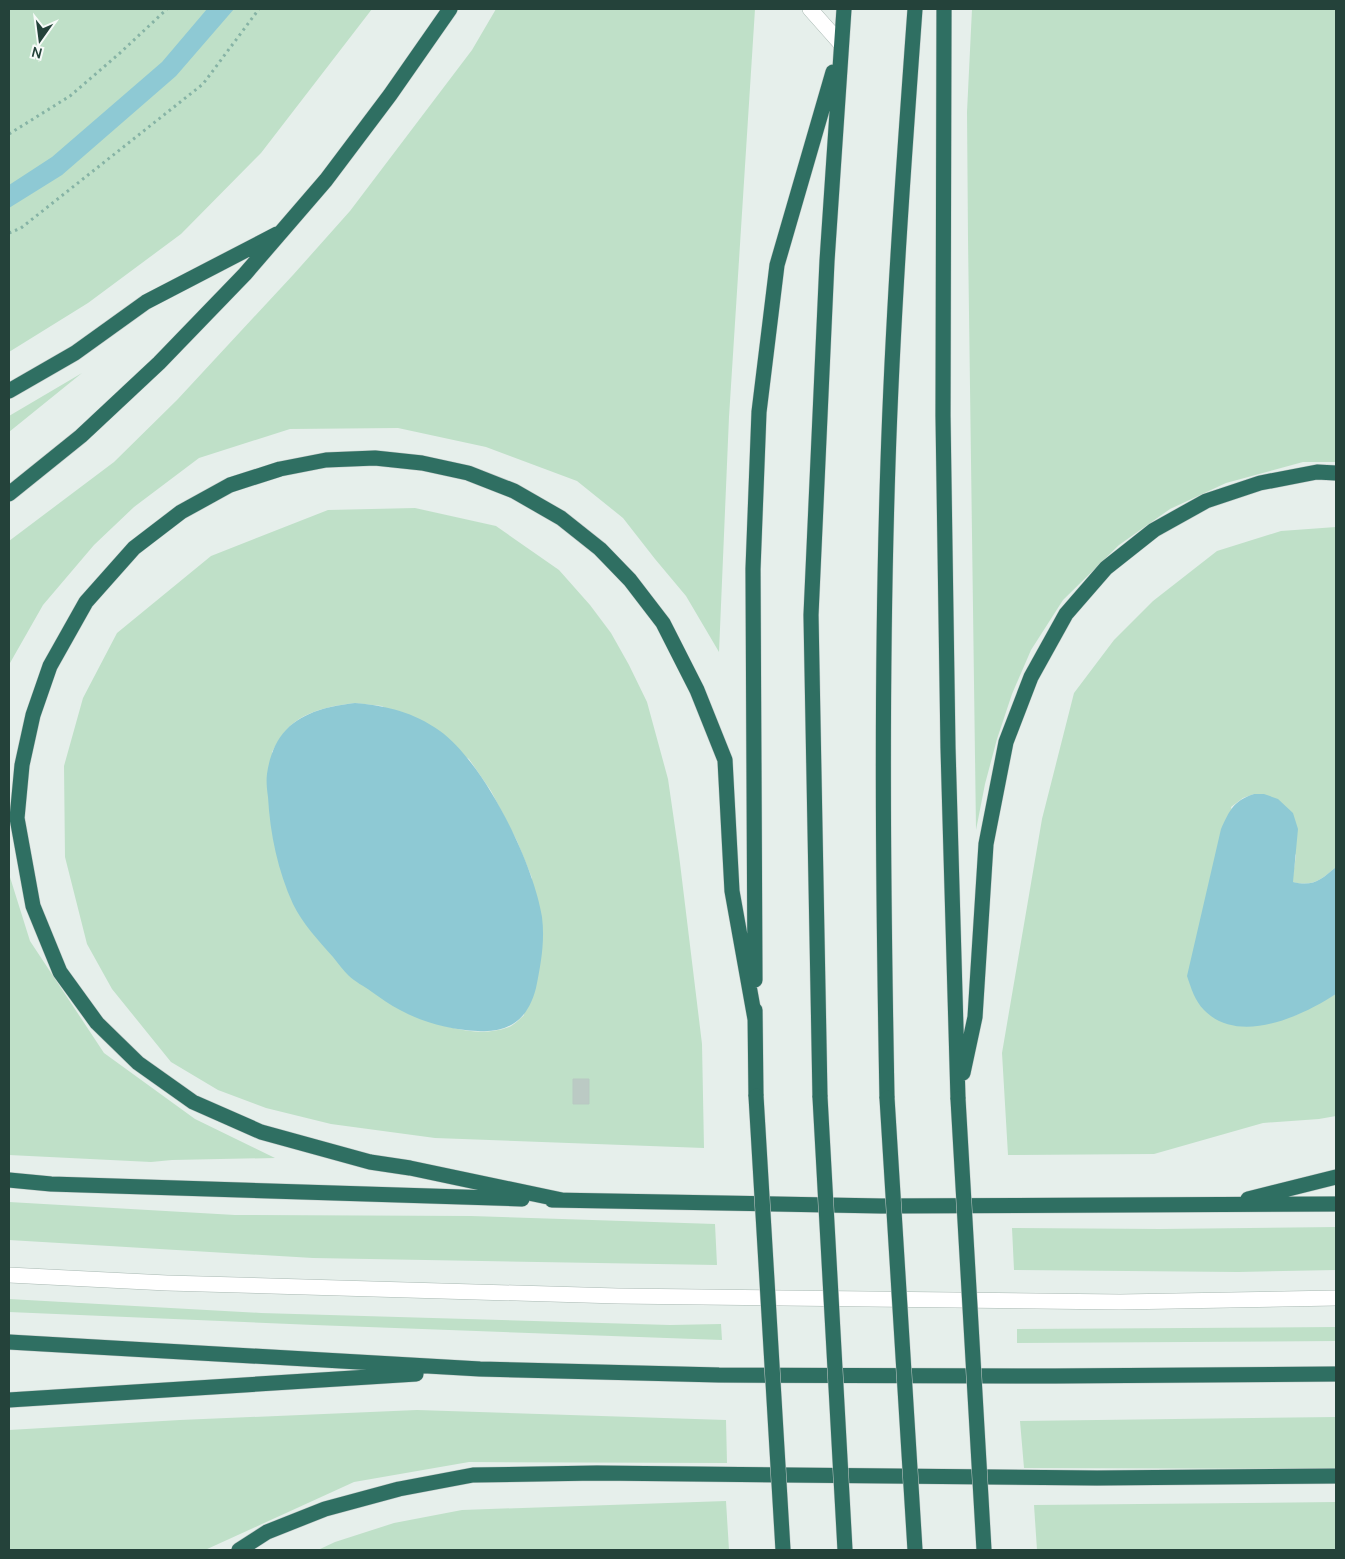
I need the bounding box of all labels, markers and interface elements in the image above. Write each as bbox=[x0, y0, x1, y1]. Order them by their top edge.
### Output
north arrow bbox=[15, 15, 65, 65]
text: N bbox=[30, 43, 44, 64]

